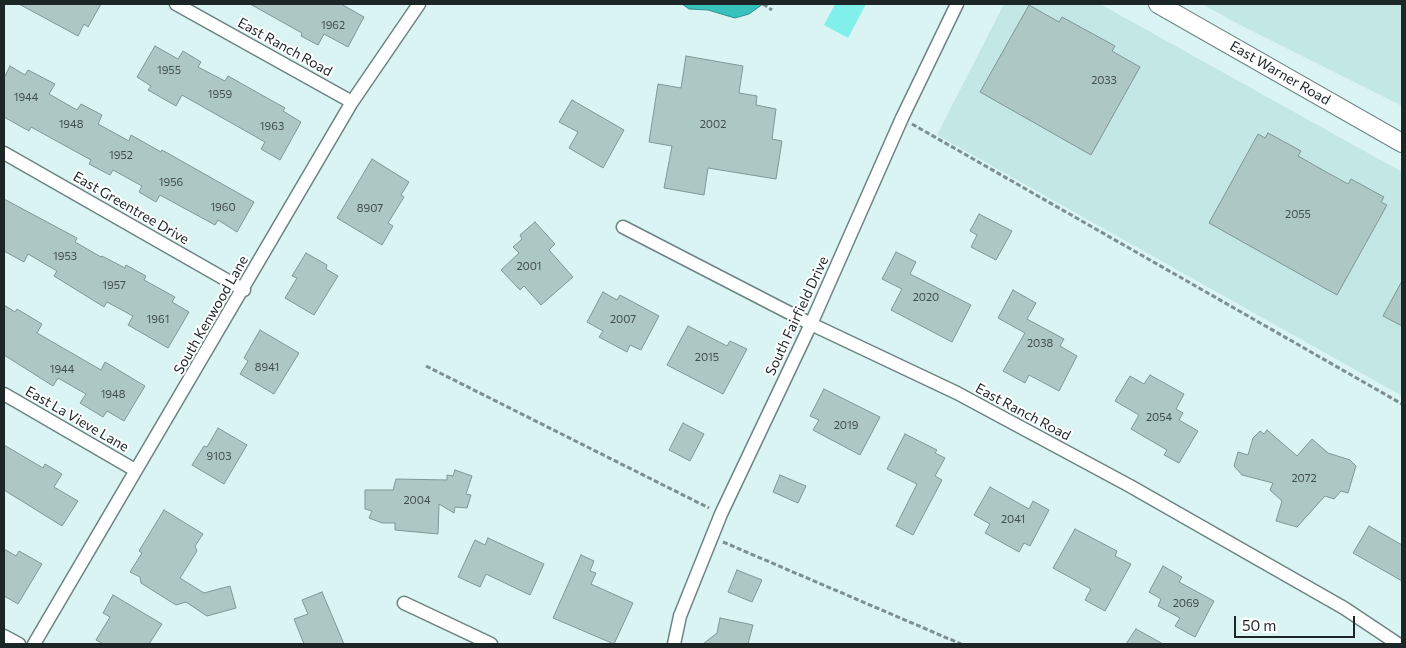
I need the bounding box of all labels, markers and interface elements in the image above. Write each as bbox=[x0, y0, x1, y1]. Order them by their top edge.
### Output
street label: East Ranch Road bbox=[235, 14, 335, 80]
house number: 1962 bbox=[321, 18, 345, 32]
street label: East Warner Road bbox=[1227, 37, 1333, 109]
house number: 1955 bbox=[157, 63, 181, 77]
house number: 2033 bbox=[1091, 73, 1117, 87]
house number: 1959 bbox=[208, 87, 232, 101]
house number: 1944 bbox=[14, 90, 38, 104]
house number: 1948 bbox=[59, 117, 83, 131]
house number: 2002 bbox=[700, 117, 726, 131]
house number: 1963 bbox=[260, 119, 284, 133]
house number: 1952 bbox=[109, 148, 133, 162]
street label: East Greentree Drive bbox=[70, 168, 192, 248]
house number: 1956 bbox=[159, 175, 183, 189]
house number: 1960 bbox=[210, 200, 236, 214]
house number: 8907 bbox=[357, 201, 383, 215]
house number: 2055 bbox=[1285, 207, 1311, 221]
house number: 1953 bbox=[53, 249, 77, 263]
street label: South Kenwood Lane bbox=[170, 253, 252, 377]
street label: South Fairfield Drive bbox=[762, 254, 832, 378]
house number: 2001 bbox=[516, 259, 542, 273]
house number: 1957 bbox=[102, 278, 126, 292]
house number: 2020 bbox=[913, 290, 939, 304]
house number: 1961 bbox=[147, 312, 169, 326]
house number: 2007 bbox=[610, 312, 636, 326]
house number: 2038 bbox=[1027, 336, 1053, 350]
house number: 2015 bbox=[695, 350, 719, 364]
house number: 8941 bbox=[255, 360, 279, 374]
house number: 1944 bbox=[50, 362, 74, 376]
street label: East Ranch Road bbox=[973, 380, 1073, 444]
street label: East La Vieve Lane bbox=[22, 383, 132, 455]
house number: 1948 bbox=[101, 387, 125, 401]
house number: 2054 bbox=[1146, 410, 1172, 424]
house number: 2019 bbox=[834, 418, 858, 432]
house number: 9103 bbox=[207, 449, 231, 463]
house number: 2072 bbox=[1291, 471, 1317, 485]
house number: 2004 bbox=[403, 493, 431, 507]
house number: 2041 bbox=[1001, 512, 1025, 526]
house number: 2069 bbox=[1173, 596, 1199, 610]
scale bar bbox=[1236, 606, 1357, 638]
text: 50 m bbox=[1242, 616, 1276, 634]

